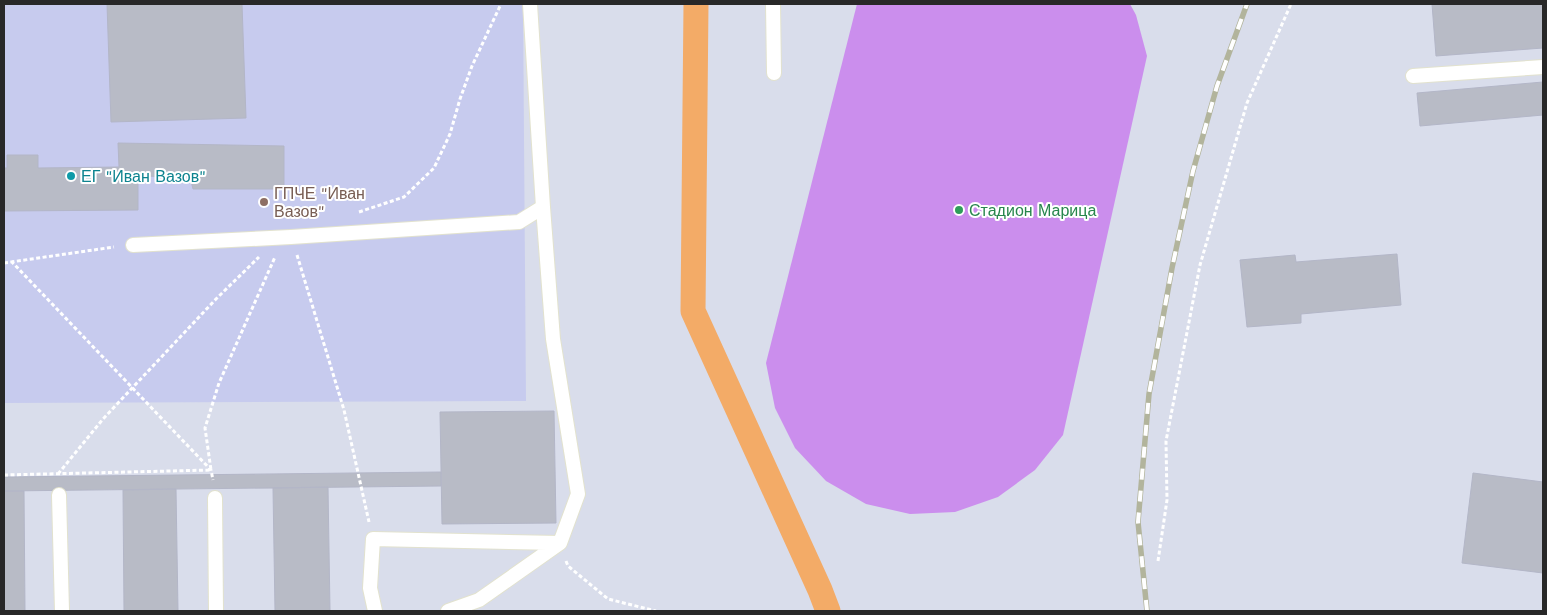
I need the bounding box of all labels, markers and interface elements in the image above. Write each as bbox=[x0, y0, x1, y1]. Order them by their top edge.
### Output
place label: ЕГ "Иван Вазов" bbox=[81, 167, 206, 186]
marker: ЕГ "Иван Вазов" bbox=[65, 170, 77, 182]
place label: ГПЧЕ "Иван Вазов" bbox=[274, 184, 365, 221]
marker: ГПЧЕ "Иван Вазов" bbox=[258, 196, 270, 208]
place label: Стадион Марица bbox=[969, 201, 1096, 220]
marker: Стадион Марица bbox=[953, 204, 965, 216]

